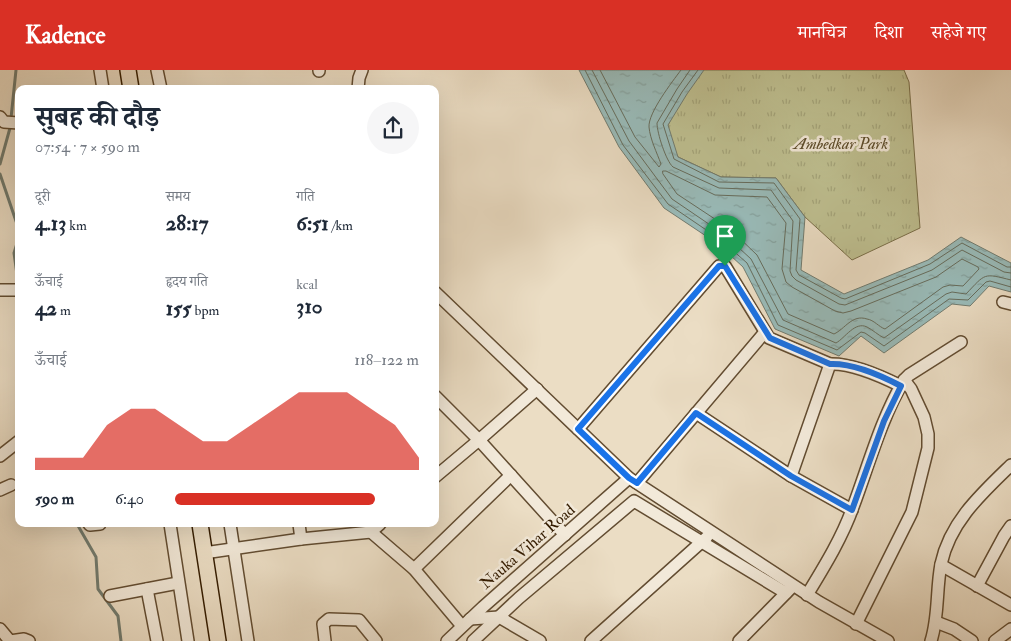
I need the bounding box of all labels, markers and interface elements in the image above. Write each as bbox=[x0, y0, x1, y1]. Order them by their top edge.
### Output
text: Kadence bbox=[25, 20, 106, 51]
text: मानचित्र bbox=[798, 21, 846, 44]
text: दिशा bbox=[874, 21, 903, 44]
text: सहेजे गए bbox=[931, 21, 986, 44]
text: सुबह की दौड़ bbox=[35, 100, 159, 135]
button: share bbox=[367, 102, 419, 154]
park label: Ambedkar Park bbox=[792, 134, 889, 154]
text: 07:54 · 7 × 590 m bbox=[35, 137, 140, 157]
text: दूरी bbox=[35, 188, 50, 205]
text: समय bbox=[166, 188, 190, 205]
text: गति bbox=[296, 188, 315, 205]
text: 4.13 bbox=[35, 210, 66, 237]
text: 28:17 bbox=[166, 210, 209, 237]
text: 6:51 bbox=[296, 210, 329, 237]
pin bbox=[704, 215, 746, 266]
text: km bbox=[66, 217, 87, 234]
text: /km bbox=[329, 217, 353, 234]
icon: arrive bbox=[711, 222, 739, 250]
text: ऊँचाई bbox=[35, 273, 63, 290]
text: हृदय गति bbox=[166, 273, 208, 290]
text: kcal bbox=[296, 276, 318, 293]
text: 310 bbox=[296, 293, 323, 320]
text: 42 bbox=[35, 295, 57, 322]
text: 155 bbox=[166, 295, 192, 322]
text: m bbox=[57, 302, 71, 319]
text: bpm bbox=[192, 302, 219, 319]
text: ऊँचाई bbox=[35, 350, 67, 370]
text: 118–122 m bbox=[354, 350, 419, 370]
text: 590 m bbox=[35, 489, 74, 509]
text: 6:40 bbox=[115, 489, 144, 509]
street label: Nauka Vihar Road bbox=[476, 500, 579, 594]

